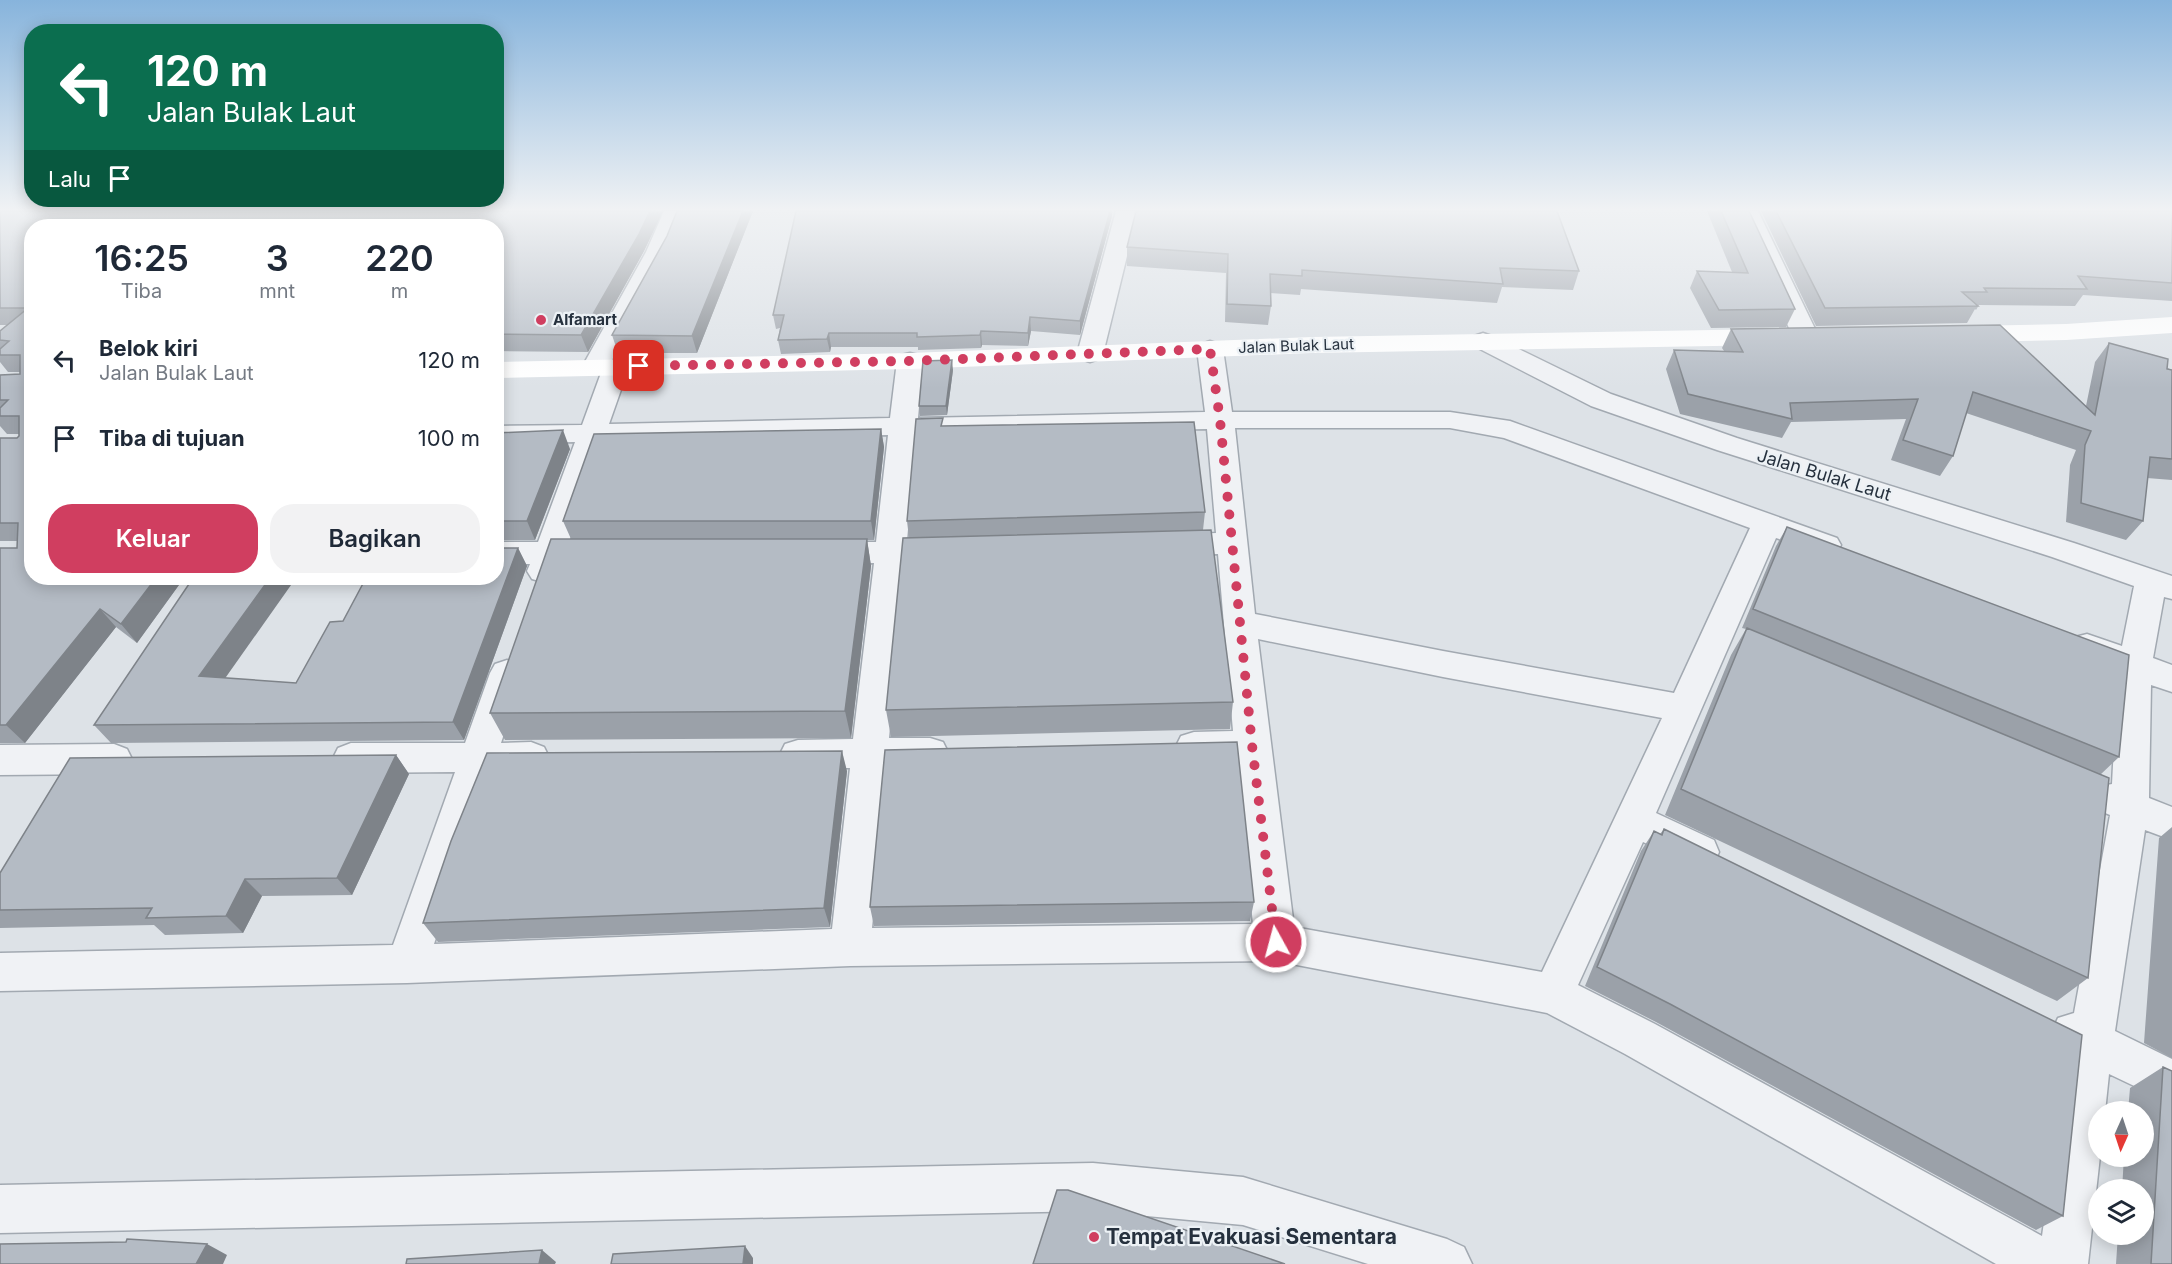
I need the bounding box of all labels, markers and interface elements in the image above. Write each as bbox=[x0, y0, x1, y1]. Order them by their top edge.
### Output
text: 120 m bbox=[147, 45, 268, 96]
icon: left bbox=[48, 48, 126, 126]
text: Jalan Bulak Laut bbox=[147, 96, 356, 129]
icon: arrive bbox=[103, 162, 136, 195]
text: Lalu bbox=[48, 166, 91, 192]
text: 16:25 bbox=[94, 236, 189, 280]
text: 3 bbox=[266, 236, 289, 280]
text: 220 bbox=[365, 236, 434, 280]
text: Tiba bbox=[121, 279, 162, 303]
text: mnt bbox=[259, 279, 295, 303]
text: m bbox=[391, 279, 408, 303]
place label: Alfamart bbox=[553, 310, 617, 329]
marker: Alfamart bbox=[534, 313, 548, 327]
street label: Jalan Bulak Laut bbox=[1238, 334, 1354, 357]
text: Belok kiri bbox=[99, 335, 198, 361]
pin bbox=[613, 340, 664, 391]
icon: left bbox=[48, 344, 81, 377]
text: 120 m bbox=[418, 347, 480, 373]
icon: arrive bbox=[622, 349, 655, 382]
text: Jalan Bulak Laut bbox=[99, 361, 254, 385]
icon: arrive bbox=[48, 422, 81, 455]
text: Tiba di tujuan bbox=[99, 425, 245, 451]
text: 100 m bbox=[418, 425, 480, 451]
street label: Jalan Bulak Laut bbox=[1755, 444, 1894, 505]
button: Keluar bbox=[48, 504, 258, 573]
button: Bagikan bbox=[270, 504, 480, 573]
position arrow bbox=[1244, 910, 1308, 974]
north arrow bbox=[2088, 1101, 2154, 1167]
map controls bbox=[2088, 1101, 2154, 1245]
button: layers bbox=[2088, 1179, 2154, 1245]
place label: Tempat Evakuasi Sementara bbox=[1106, 1224, 1397, 1249]
marker: Tempat Evakuasi Sementara bbox=[1087, 1230, 1101, 1244]

